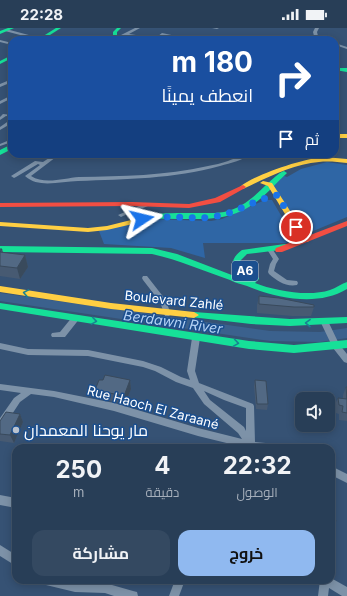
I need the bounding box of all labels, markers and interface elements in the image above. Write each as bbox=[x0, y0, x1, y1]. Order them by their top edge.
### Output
text: 22:28 bbox=[20, 5, 63, 24]
text: 180 m bbox=[172, 45, 253, 79]
icon: right bbox=[267, 52, 319, 104]
text: انعطف يمينًا bbox=[162, 85, 253, 106]
icon: arrive bbox=[275, 128, 297, 150]
text: ثم bbox=[305, 130, 319, 149]
position arrow bbox=[121, 198, 163, 240]
pin bbox=[279, 210, 313, 244]
icon: arrive bbox=[285, 216, 307, 238]
road number: A6 bbox=[232, 261, 258, 281]
street label: Boulevard Zahlé bbox=[124, 287, 224, 313]
one-way arrow bbox=[23, 289, 29, 298]
water label: Berdawni River bbox=[122, 306, 224, 337]
one-way arrow bbox=[91, 316, 97, 325]
one-way arrow bbox=[305, 319, 311, 327]
one-way arrow bbox=[233, 338, 239, 347]
street label: Rue Haoch El Zaraané bbox=[85, 382, 221, 432]
map controls bbox=[295, 392, 335, 432]
button: sound bbox=[295, 392, 335, 432]
place label: مار يوحنا المعمدان bbox=[24, 420, 148, 441]
marker: مار يوحنا المعمدان bbox=[11, 425, 21, 435]
text: 4 bbox=[154, 451, 171, 480]
text: 22:32 bbox=[223, 451, 292, 480]
text: 250 bbox=[55, 455, 102, 484]
text: m bbox=[73, 484, 84, 500]
text: دقيقة bbox=[146, 484, 179, 500]
text: الوصول bbox=[236, 484, 278, 500]
button: مشاركة bbox=[32, 530, 170, 576]
button: خروج bbox=[178, 530, 315, 576]

